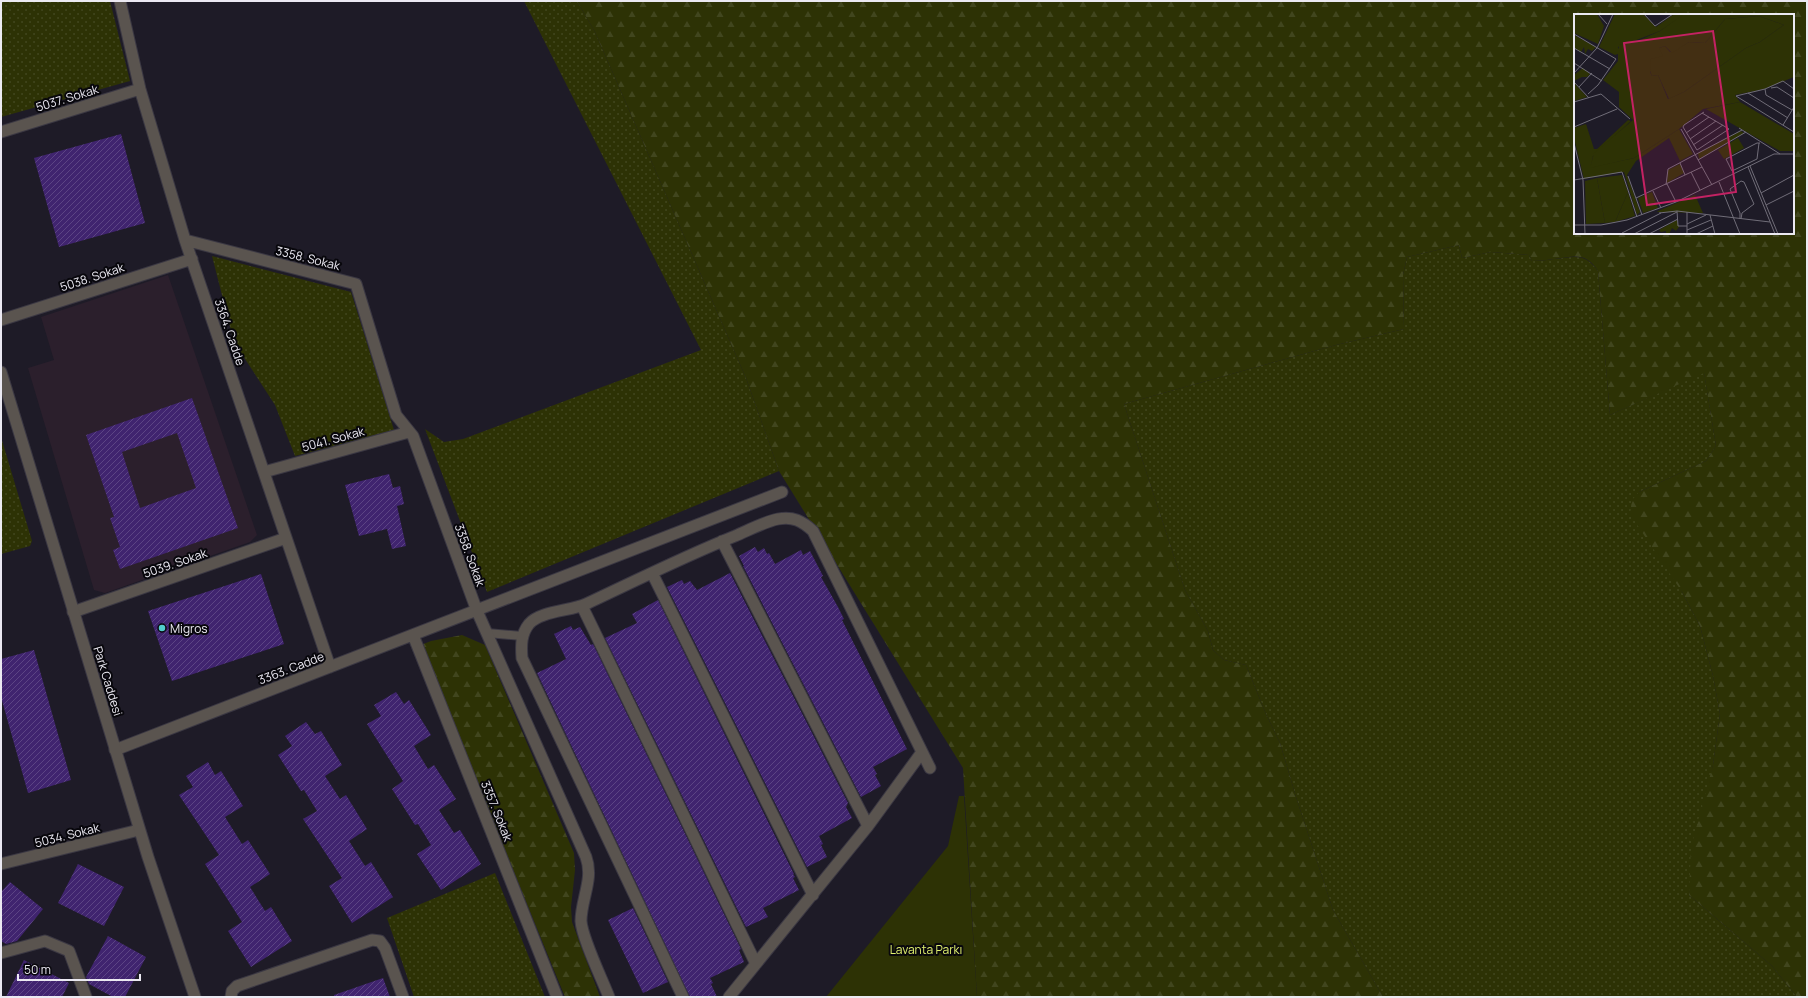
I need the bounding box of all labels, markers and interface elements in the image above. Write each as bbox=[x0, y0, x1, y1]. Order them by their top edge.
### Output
inset map bbox=[1574, 14, 1794, 234]
street label: 5037. Sokak bbox=[34, 80, 101, 116]
street label: 3358. Sokak bbox=[274, 242, 343, 274]
street label: 5038. Sokak bbox=[58, 258, 127, 295]
street label: 3364. Cadde bbox=[211, 296, 249, 368]
street label: 5041. Sokak bbox=[300, 422, 367, 455]
street label: 3358. Sokak bbox=[451, 521, 490, 590]
street label: 5039. Sokak bbox=[141, 544, 210, 582]
place label: Migros bbox=[170, 620, 208, 637]
marker: Migros bbox=[157, 623, 167, 633]
street label: Park Caddesi bbox=[89, 644, 127, 718]
street label: 3363. Cadde bbox=[256, 648, 326, 688]
street label: 3357. Sokak bbox=[477, 778, 517, 845]
street label: 5034. Sokak bbox=[33, 818, 102, 851]
park label: Lavanta Parkı bbox=[890, 941, 962, 958]
scale bar bbox=[18, 956, 140, 982]
text: 50 m bbox=[24, 961, 51, 978]

